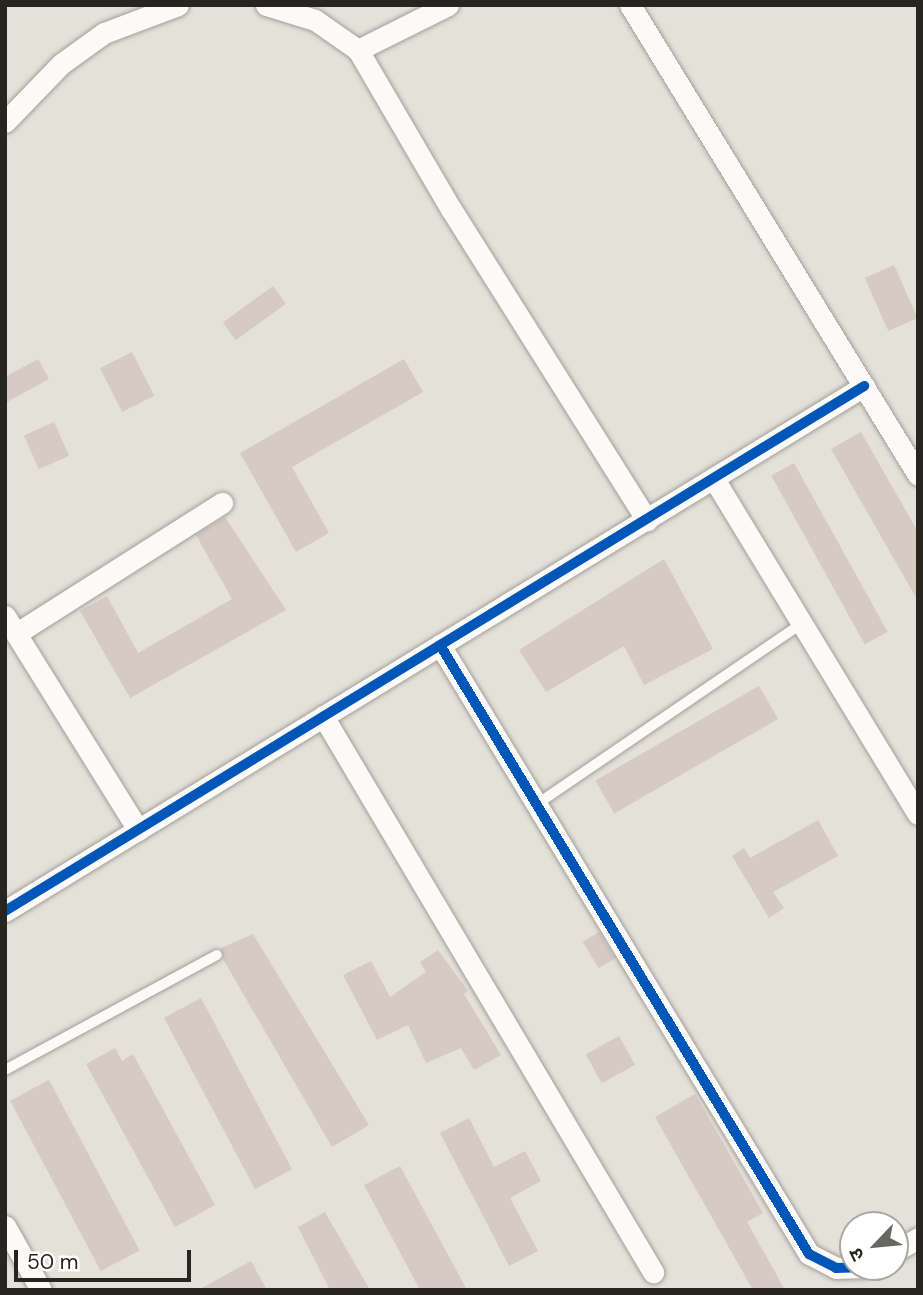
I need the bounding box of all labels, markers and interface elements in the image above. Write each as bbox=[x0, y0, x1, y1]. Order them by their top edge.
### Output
north arrow bbox=[839, 1211, 909, 1281]
scale bar bbox=[18, 1236, 194, 1280]
text: उ bbox=[843, 1244, 870, 1265]
text: 50 m bbox=[27, 1248, 78, 1276]

